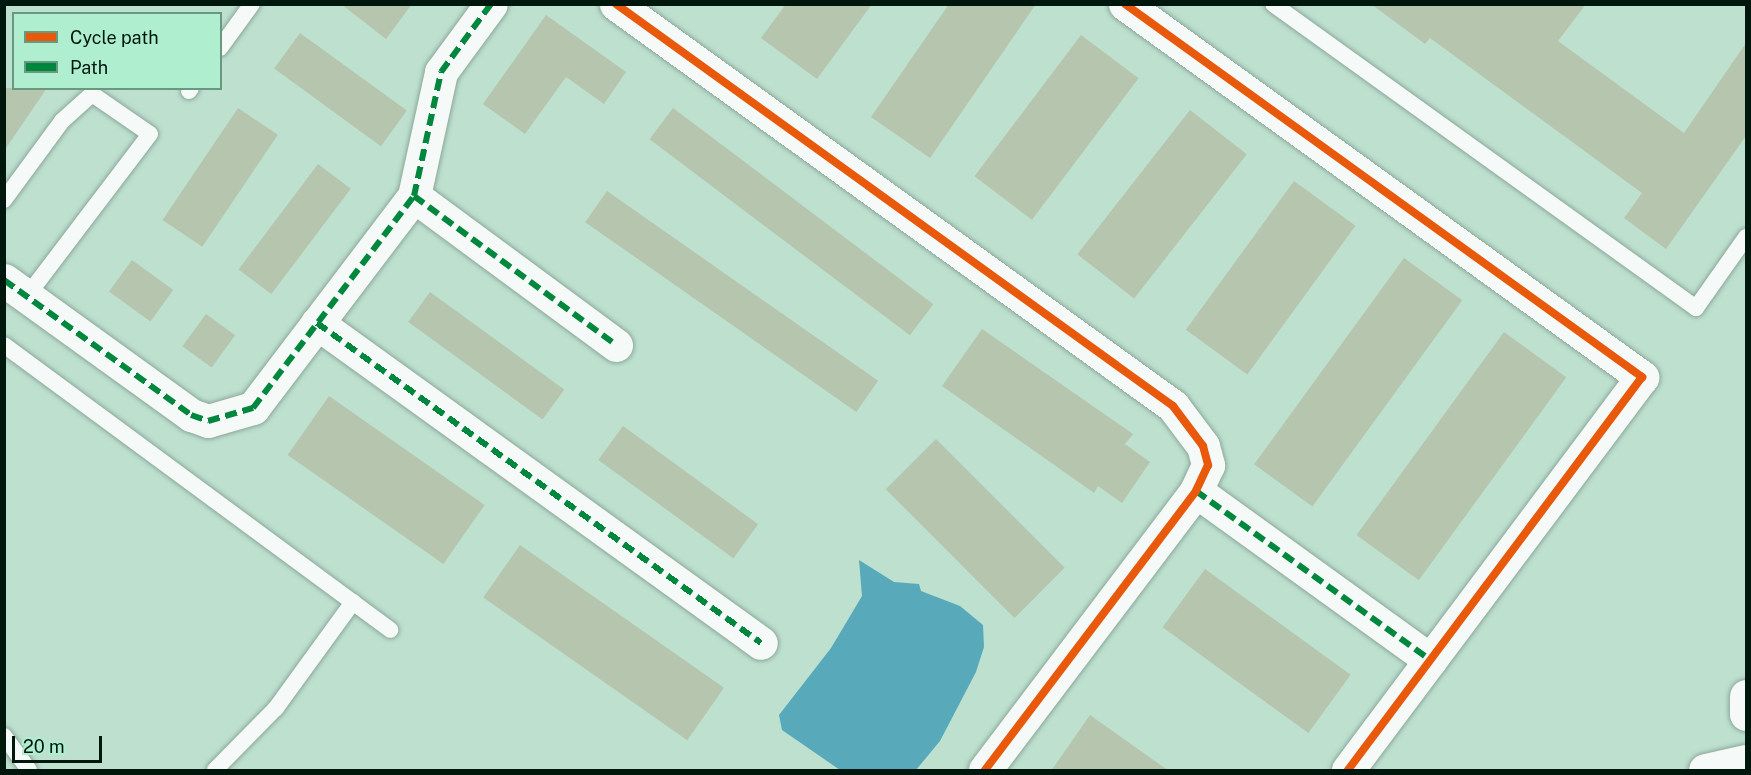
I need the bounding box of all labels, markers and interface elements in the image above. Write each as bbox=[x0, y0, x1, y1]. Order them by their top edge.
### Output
legend bbox=[12, 12, 222, 90]
text: Cycle path bbox=[70, 27, 159, 48]
text: Path bbox=[70, 57, 108, 78]
scale bar bbox=[15, 724, 105, 762]
text: 20 m bbox=[23, 736, 65, 757]

